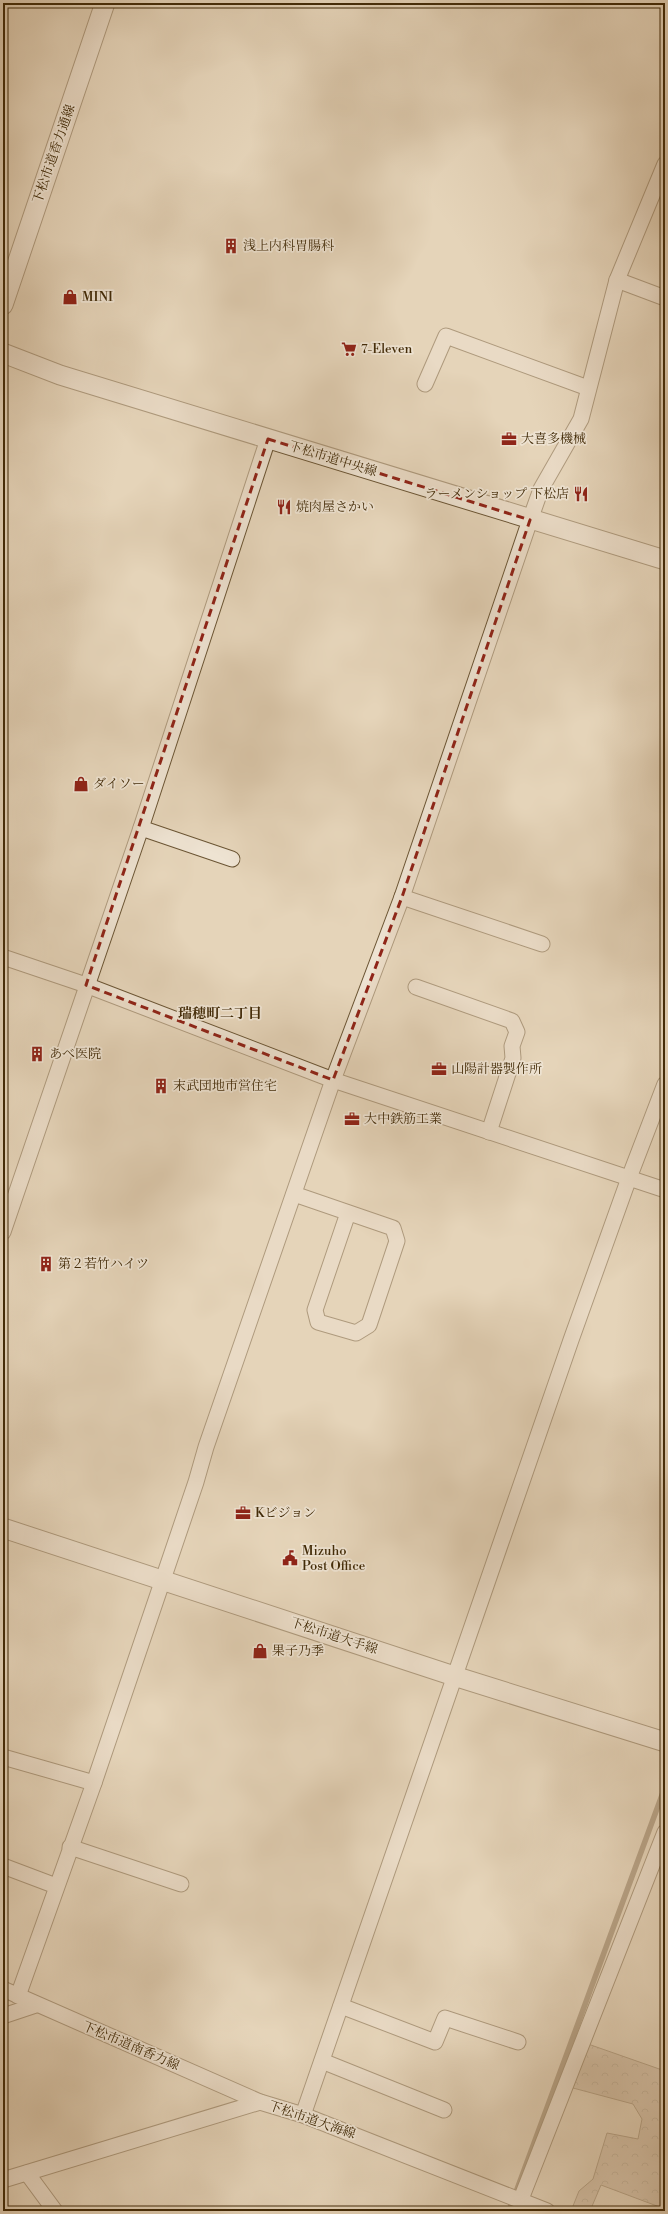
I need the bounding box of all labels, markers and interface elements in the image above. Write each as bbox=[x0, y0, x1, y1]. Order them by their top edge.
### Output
street label: 下松市道香力通線 bbox=[30, 102, 78, 206]
building icon: 浅上内科胃腸科 bbox=[222, 237, 240, 255]
place label: 浅上内科胃腸科 bbox=[243, 238, 334, 254]
shop icon: MINI bbox=[61, 288, 79, 306]
place label: MINI bbox=[82, 289, 113, 305]
supermarket icon: 7-Eleven bbox=[340, 340, 358, 358]
place label: 7-Eleven bbox=[361, 341, 412, 357]
office icon: 大喜多機械 bbox=[500, 430, 518, 448]
place label: 大喜多機械 bbox=[521, 431, 586, 447]
street label: 下松市道中央線 bbox=[287, 438, 379, 480]
restaurant icon: ラーメンショップ 下松店 bbox=[572, 485, 590, 503]
place label: ラーメンショップ 下松店 bbox=[425, 486, 569, 502]
restaurant icon: 焼肉屋さかい bbox=[275, 498, 293, 516]
place label: 焼肉屋さかい bbox=[296, 499, 374, 515]
shop icon: ダイソー bbox=[72, 775, 90, 793]
place label: ダイソー bbox=[93, 776, 145, 792]
district label: 瑞穂町二丁目 bbox=[178, 1005, 262, 1023]
building icon: あべ医院 bbox=[28, 1045, 46, 1063]
place label: あべ医院 bbox=[49, 1046, 101, 1062]
office icon: 山陽計器製作所 bbox=[430, 1060, 448, 1078]
place label: 山陽計器製作所 bbox=[451, 1061, 542, 1077]
building icon: 末武団地市営住宅 bbox=[152, 1077, 170, 1095]
place label: 末武団地市営住宅 bbox=[173, 1078, 277, 1094]
office icon: 大中鉄筋工業 bbox=[343, 1110, 361, 1128]
place label: 大中鉄筋工業 bbox=[364, 1111, 442, 1127]
building icon: 第２若竹ハイツ bbox=[37, 1255, 55, 1273]
place label: 第２若竹ハイツ bbox=[58, 1256, 149, 1272]
office icon: Kビジョン bbox=[234, 1504, 252, 1522]
place label: Kビジョン bbox=[255, 1505, 316, 1521]
place label: Mizuho Post Office bbox=[302, 1543, 366, 1574]
public building icon: Mizuho Post Office bbox=[281, 1549, 299, 1567]
street label: 下松市道大手線 bbox=[288, 1614, 380, 1658]
shop icon: 果子乃季 bbox=[251, 1642, 269, 1660]
place label: 果子乃季 bbox=[272, 1643, 324, 1659]
street label: 下松市道南香力線 bbox=[80, 2018, 182, 2074]
street label: 下松市道大海線 bbox=[266, 2098, 358, 2142]

